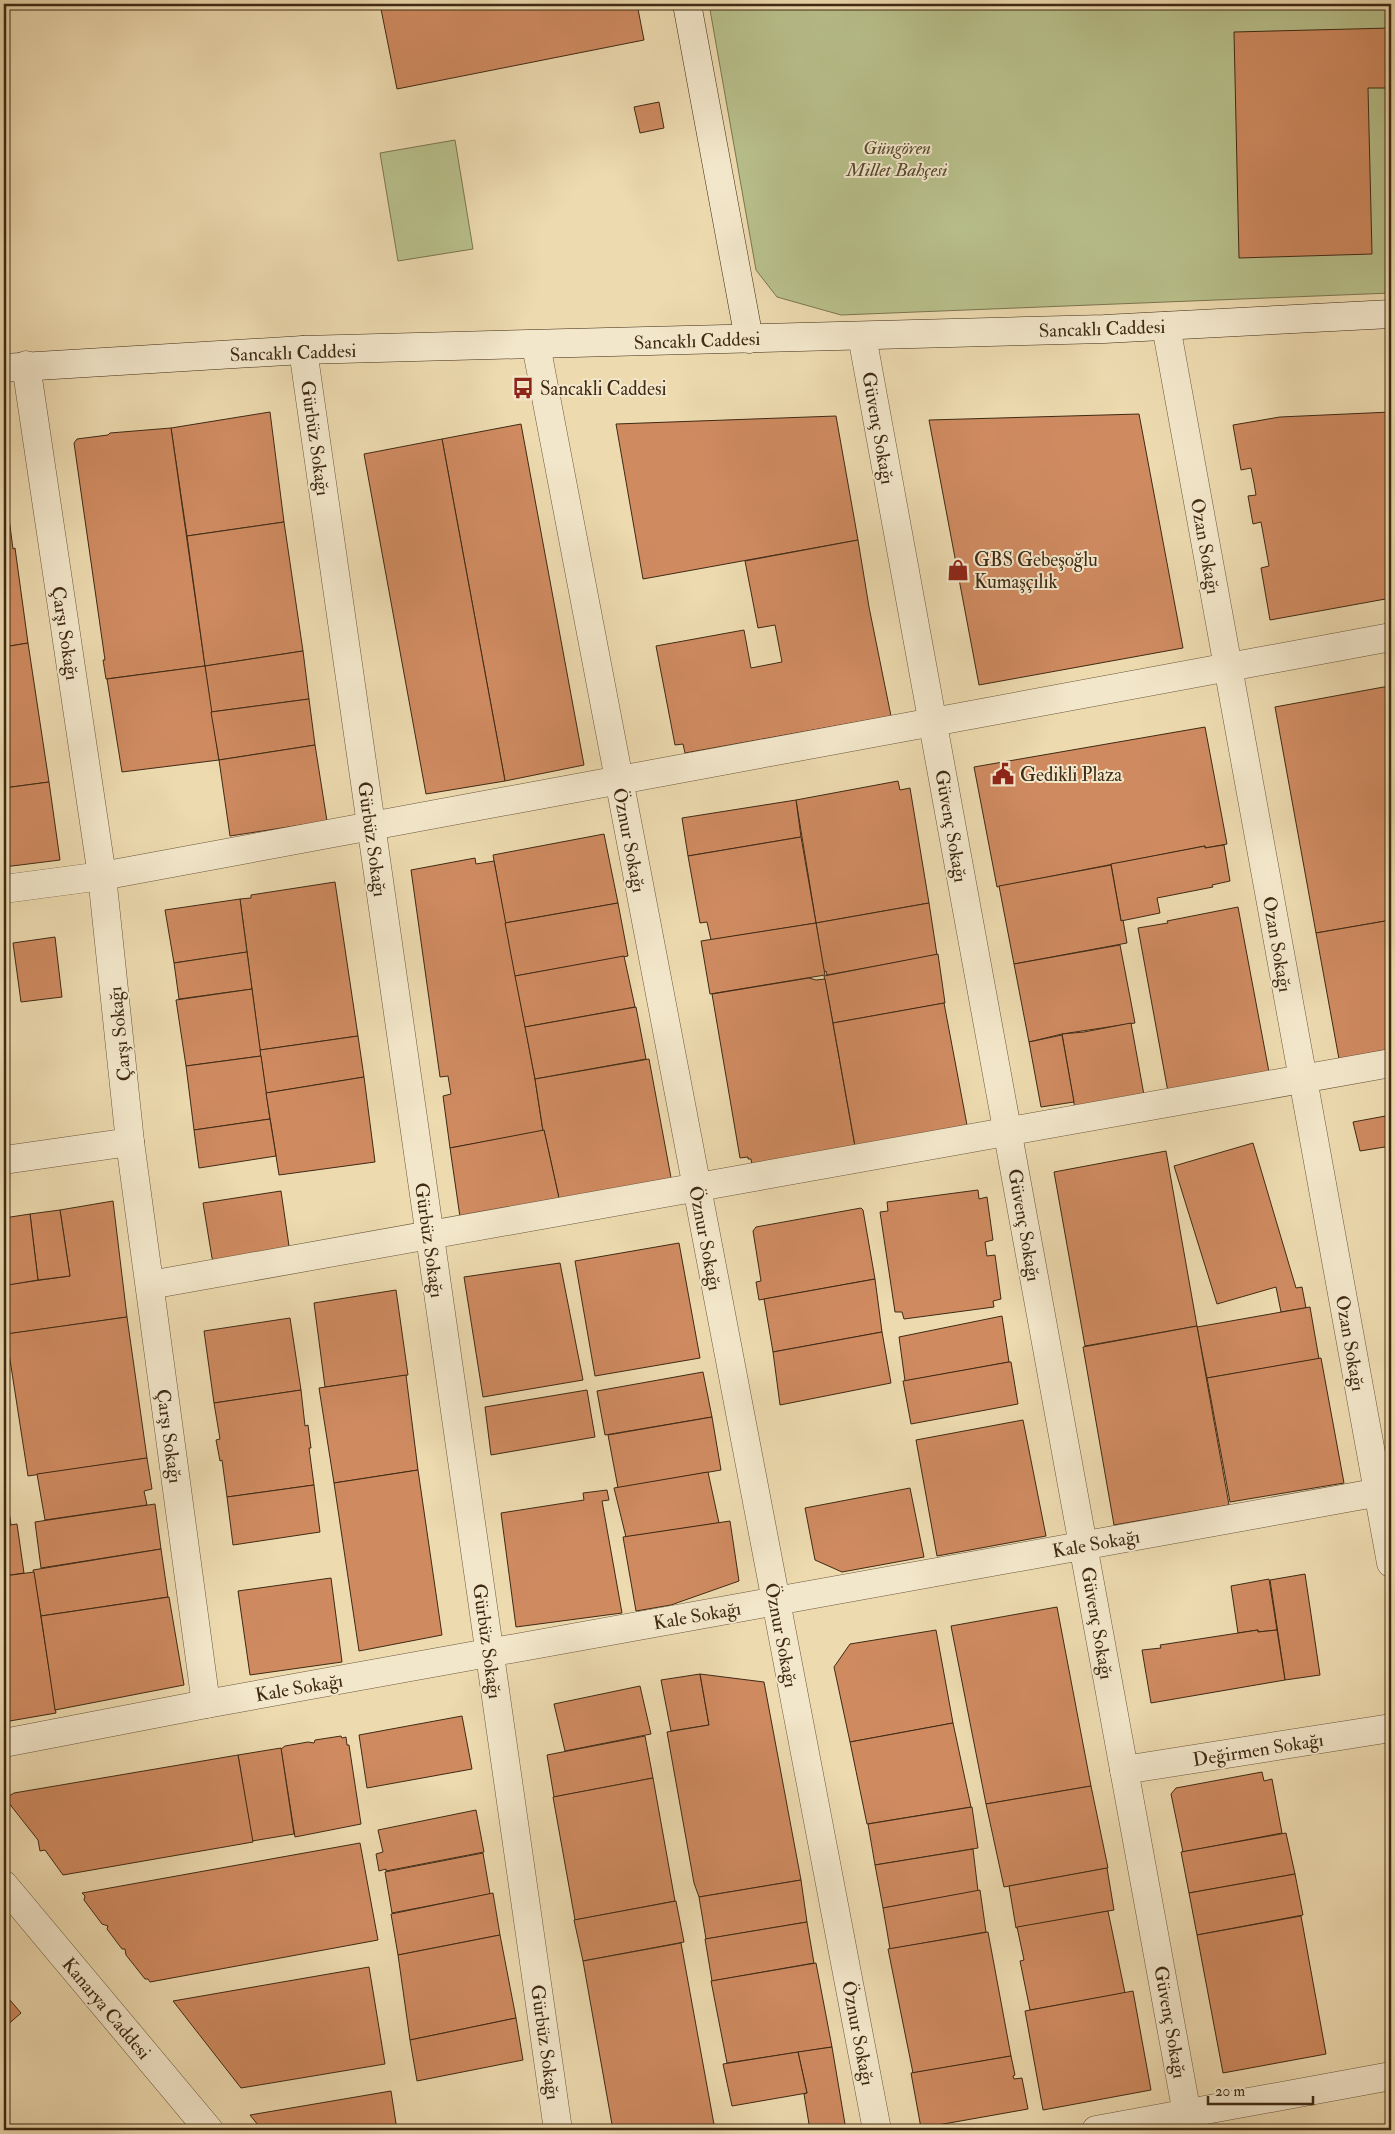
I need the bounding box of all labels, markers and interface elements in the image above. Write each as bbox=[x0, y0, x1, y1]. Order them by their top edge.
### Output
park label: Güngören Millet Bahçesi bbox=[846, 136, 947, 182]
street label: Sancaklı Caddesi bbox=[1038, 315, 1166, 343]
street label: Sancaklı Caddesi bbox=[633, 327, 761, 355]
street label: Sancaklı Caddesi bbox=[229, 339, 357, 367]
street label: Güvenç Sokağı bbox=[856, 370, 900, 486]
bus stop icon: Sancakli Caddesi bbox=[510, 375, 536, 401]
place label: Sancakli Caddesi bbox=[540, 377, 666, 401]
street label: Gürbüz Sokağı bbox=[295, 379, 335, 497]
street label: Ozan Sokağı bbox=[1185, 496, 1225, 596]
place label: GBS Gebeşoğlu Kumaşçılık bbox=[974, 548, 1098, 594]
shop icon: GBS Gebeşoğlu Kumaşçılık bbox=[945, 557, 971, 583]
street label: Çarşı Sokağı bbox=[46, 584, 84, 682]
public building icon: Gedikli Plaza bbox=[990, 761, 1016, 787]
place label: Gedikli Plaza bbox=[1020, 763, 1122, 787]
street label: Güvenç Sokağı bbox=[929, 768, 973, 884]
street label: Gürbüz Sokağı bbox=[352, 780, 392, 898]
street label: Öznur Sokağı bbox=[607, 786, 652, 895]
street label: Ozan Sokağı bbox=[1257, 894, 1297, 994]
street label: Çarşı Sokağı bbox=[103, 985, 137, 1082]
street label: Güvenç Sokağı bbox=[1002, 1167, 1046, 1283]
street label: Gürbüz Sokağı bbox=[409, 1181, 449, 1299]
street label: Öznur Sokağı bbox=[683, 1184, 728, 1293]
street label: Ozan Sokağı bbox=[1330, 1293, 1370, 1393]
street label: Çarşı Sokağı bbox=[151, 1387, 188, 1485]
street label: Kale Sokağı bbox=[1050, 1524, 1142, 1563]
street label: Güvenç Sokağı bbox=[1075, 1565, 1119, 1681]
street label: Öznur Sokağı bbox=[759, 1581, 804, 1690]
street label: Gürbüz Sokağı bbox=[467, 1582, 507, 1700]
street label: Kale Sokağı bbox=[651, 1596, 743, 1635]
street label: Kale Sokağı bbox=[253, 1668, 345, 1707]
street label: Değirmen Sokağı bbox=[1191, 1728, 1325, 1772]
street label: Kanarya Caddesi bbox=[57, 1953, 156, 2065]
street label: Güvenç Sokağı bbox=[1148, 1964, 1192, 2080]
street label: Öznur Sokağı bbox=[836, 1979, 881, 2088]
street label: Gürbüz Sokağı bbox=[525, 1983, 565, 2101]
scale bar bbox=[1208, 2074, 1312, 2106]
text: 20 m bbox=[1215, 2082, 1245, 2101]

